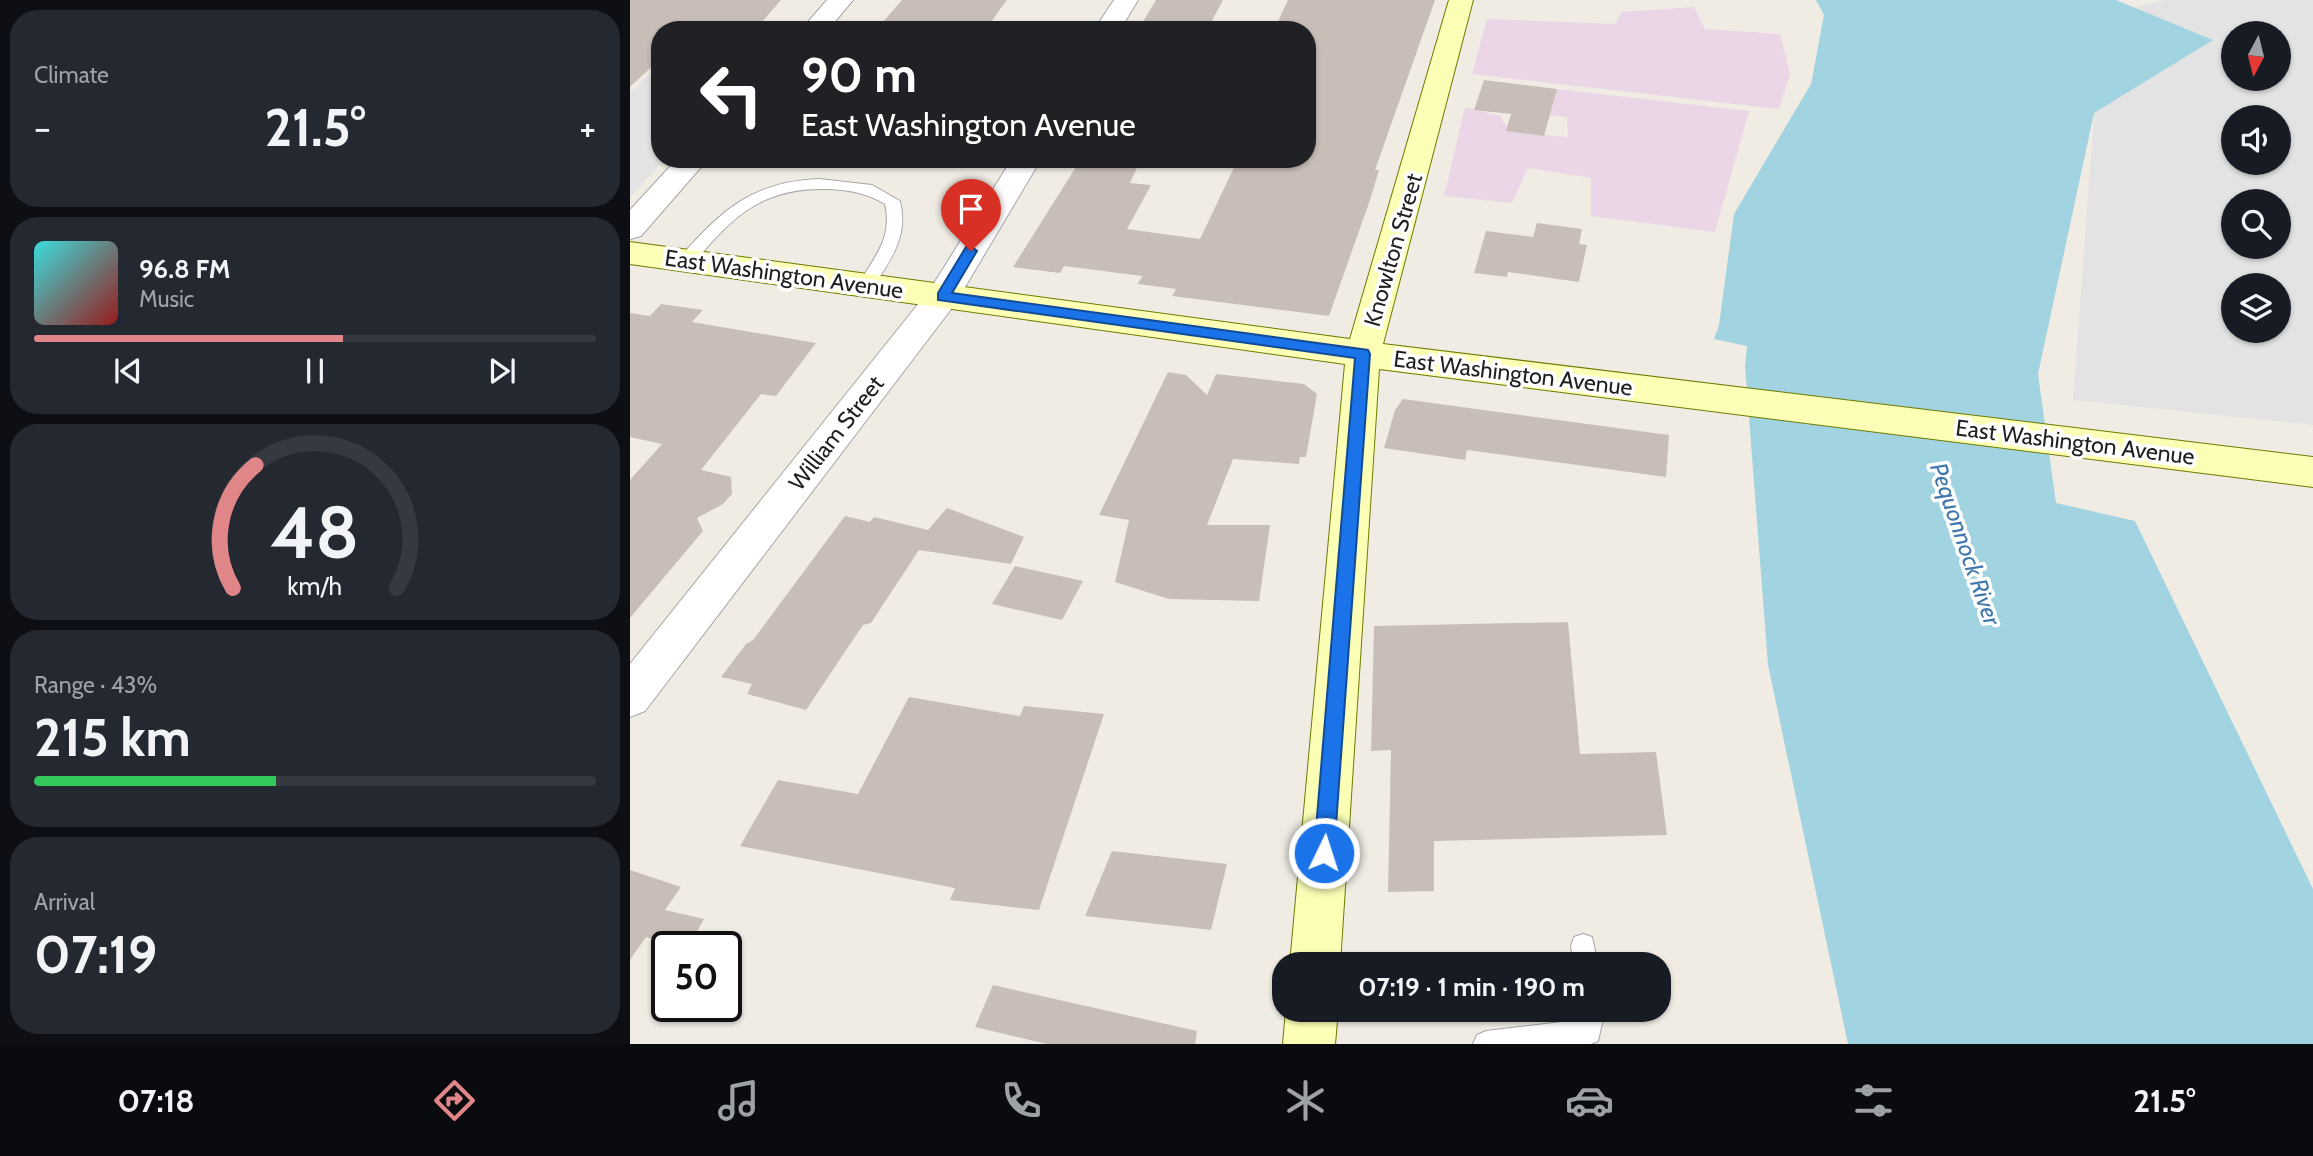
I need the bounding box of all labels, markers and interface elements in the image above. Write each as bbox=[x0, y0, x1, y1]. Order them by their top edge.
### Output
north arrow bbox=[2221, 21, 2291, 91]
map controls bbox=[2221, 21, 2291, 343]
text: 90 m bbox=[801, 45, 917, 104]
icon: left bbox=[686, 49, 777, 140]
text: Climate bbox=[34, 61, 109, 89]
text: 21.5° bbox=[264, 96, 366, 159]
text: − bbox=[34, 104, 51, 151]
text: + bbox=[579, 104, 596, 151]
text: East Washington Avenue bbox=[801, 105, 1136, 144]
button: sound bbox=[2221, 105, 2291, 175]
street label: Knowlton Street bbox=[1358, 170, 1428, 330]
pin bbox=[941, 179, 1001, 251]
button: search bbox=[2221, 189, 2291, 259]
icon: arrive bbox=[952, 190, 990, 228]
street label: East Washington Avenue bbox=[663, 243, 905, 305]
text: 96.8 FM bbox=[139, 253, 230, 285]
button: layers bbox=[2221, 273, 2291, 343]
text: Music bbox=[139, 285, 194, 313]
street label: East Washington Avenue bbox=[1392, 344, 1634, 402]
icon: previous bbox=[109, 352, 147, 390]
icon: pause bbox=[296, 352, 334, 390]
icon: next bbox=[483, 352, 521, 390]
street label: William Street bbox=[783, 370, 890, 496]
street label: East Washington Avenue bbox=[1954, 413, 2196, 471]
water label: Pequonnock River bbox=[1924, 459, 2007, 630]
text: 48 bbox=[270, 488, 360, 576]
text: km/h bbox=[288, 571, 342, 601]
text: Range · 43% bbox=[34, 671, 157, 699]
text: 215 km bbox=[34, 706, 191, 769]
position arrow bbox=[1287, 816, 1361, 890]
text: Arrival bbox=[34, 888, 95, 916]
text: 07:19 bbox=[34, 923, 157, 986]
speed limit sign: 50 bbox=[651, 931, 742, 1022]
text: 07:19 · 1 min · 190 m bbox=[1358, 971, 1585, 1003]
icon: directions bbox=[430, 1076, 479, 1125]
icon: music bbox=[714, 1076, 763, 1125]
icon: phone bbox=[997, 1076, 1046, 1125]
icon: climate bbox=[1281, 1076, 1330, 1125]
icon: car bbox=[1565, 1076, 1614, 1125]
icon: filters bbox=[1849, 1076, 1898, 1125]
text: 07:18 bbox=[117, 1081, 195, 1120]
text: 21.5° bbox=[2133, 1081, 2195, 1120]

